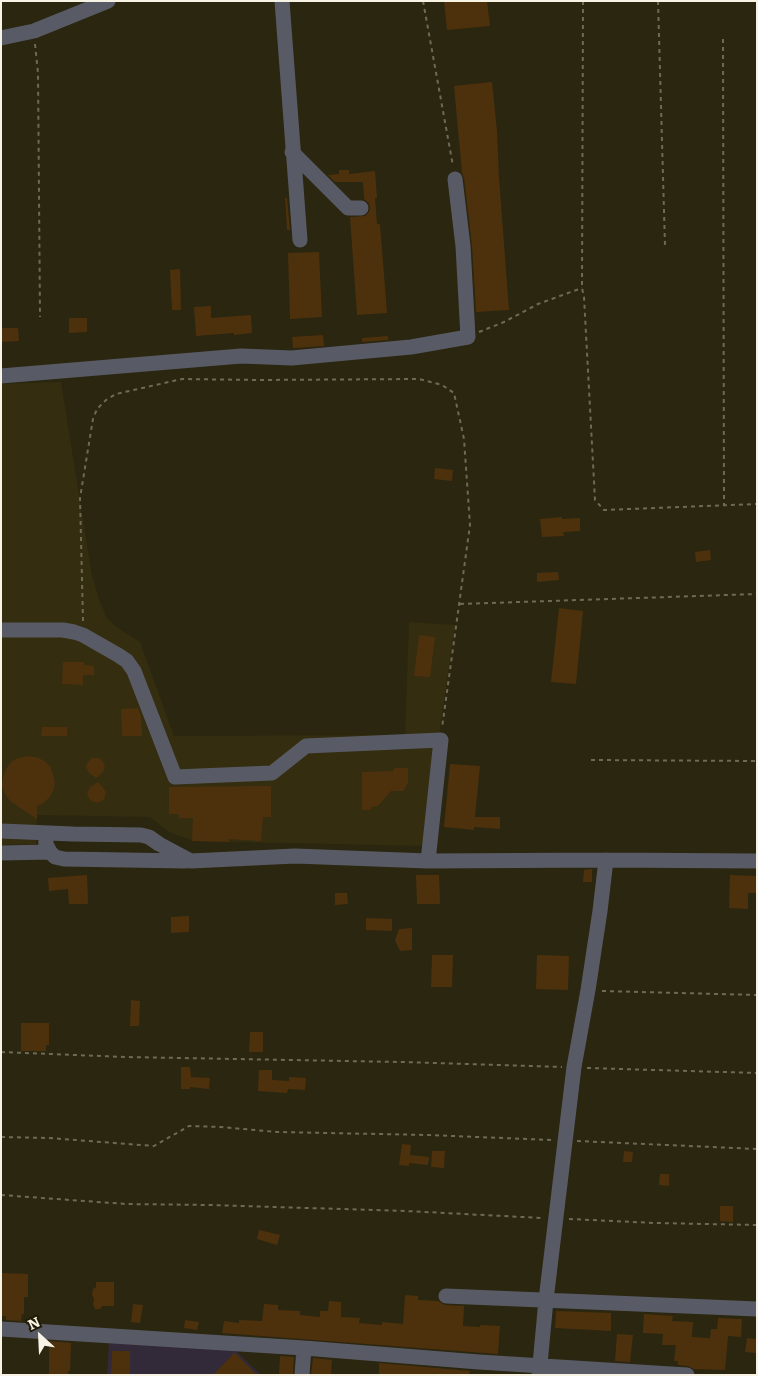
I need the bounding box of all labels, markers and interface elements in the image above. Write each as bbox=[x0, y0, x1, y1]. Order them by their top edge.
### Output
north arrow bbox=[15, 1311, 65, 1361]
text: N bbox=[24, 1311, 43, 1334]

